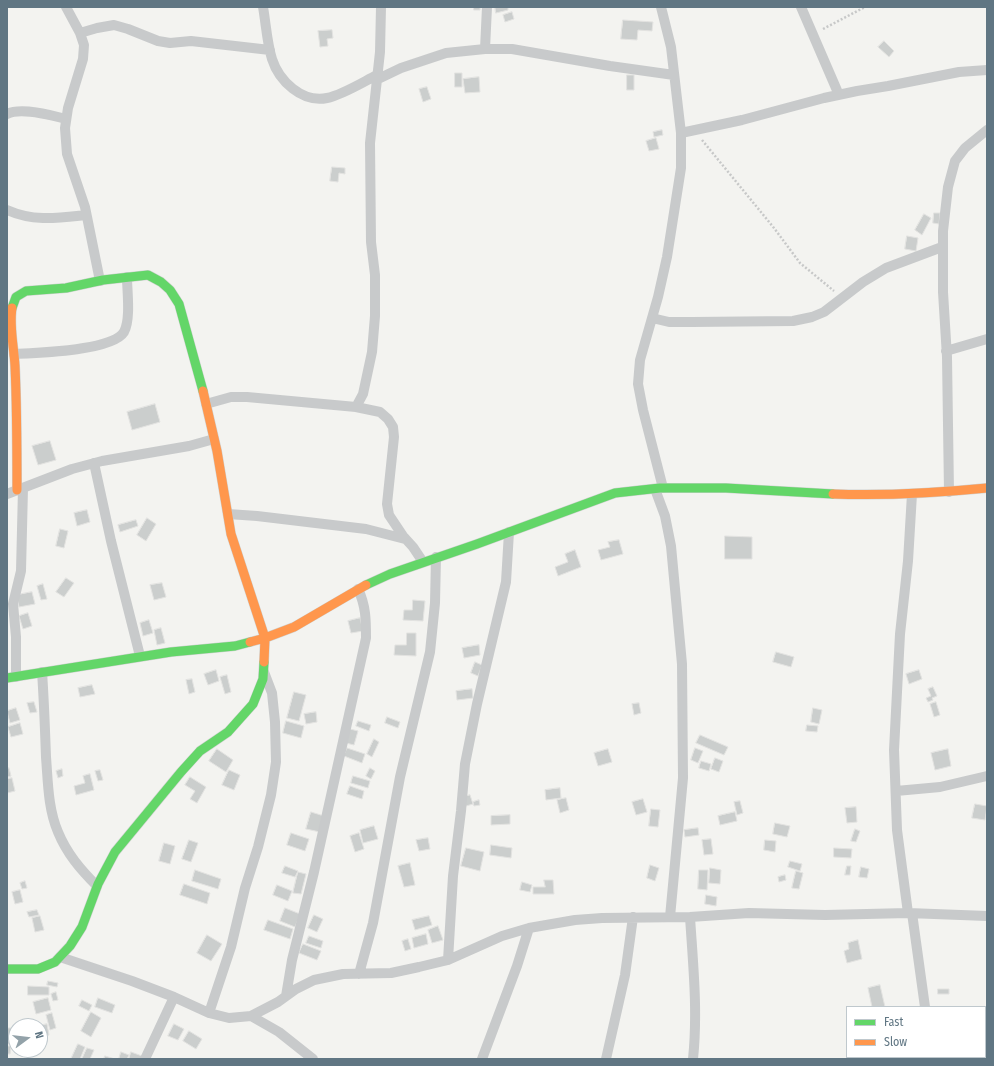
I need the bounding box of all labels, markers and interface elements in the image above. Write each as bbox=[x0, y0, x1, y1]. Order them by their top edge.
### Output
legend bbox=[846, 1006, 986, 1058]
text: Fast bbox=[884, 1015, 903, 1029]
north arrow bbox=[8, 1018, 48, 1058]
text: N bbox=[32, 1030, 46, 1040]
text: Slow bbox=[884, 1035, 907, 1049]

